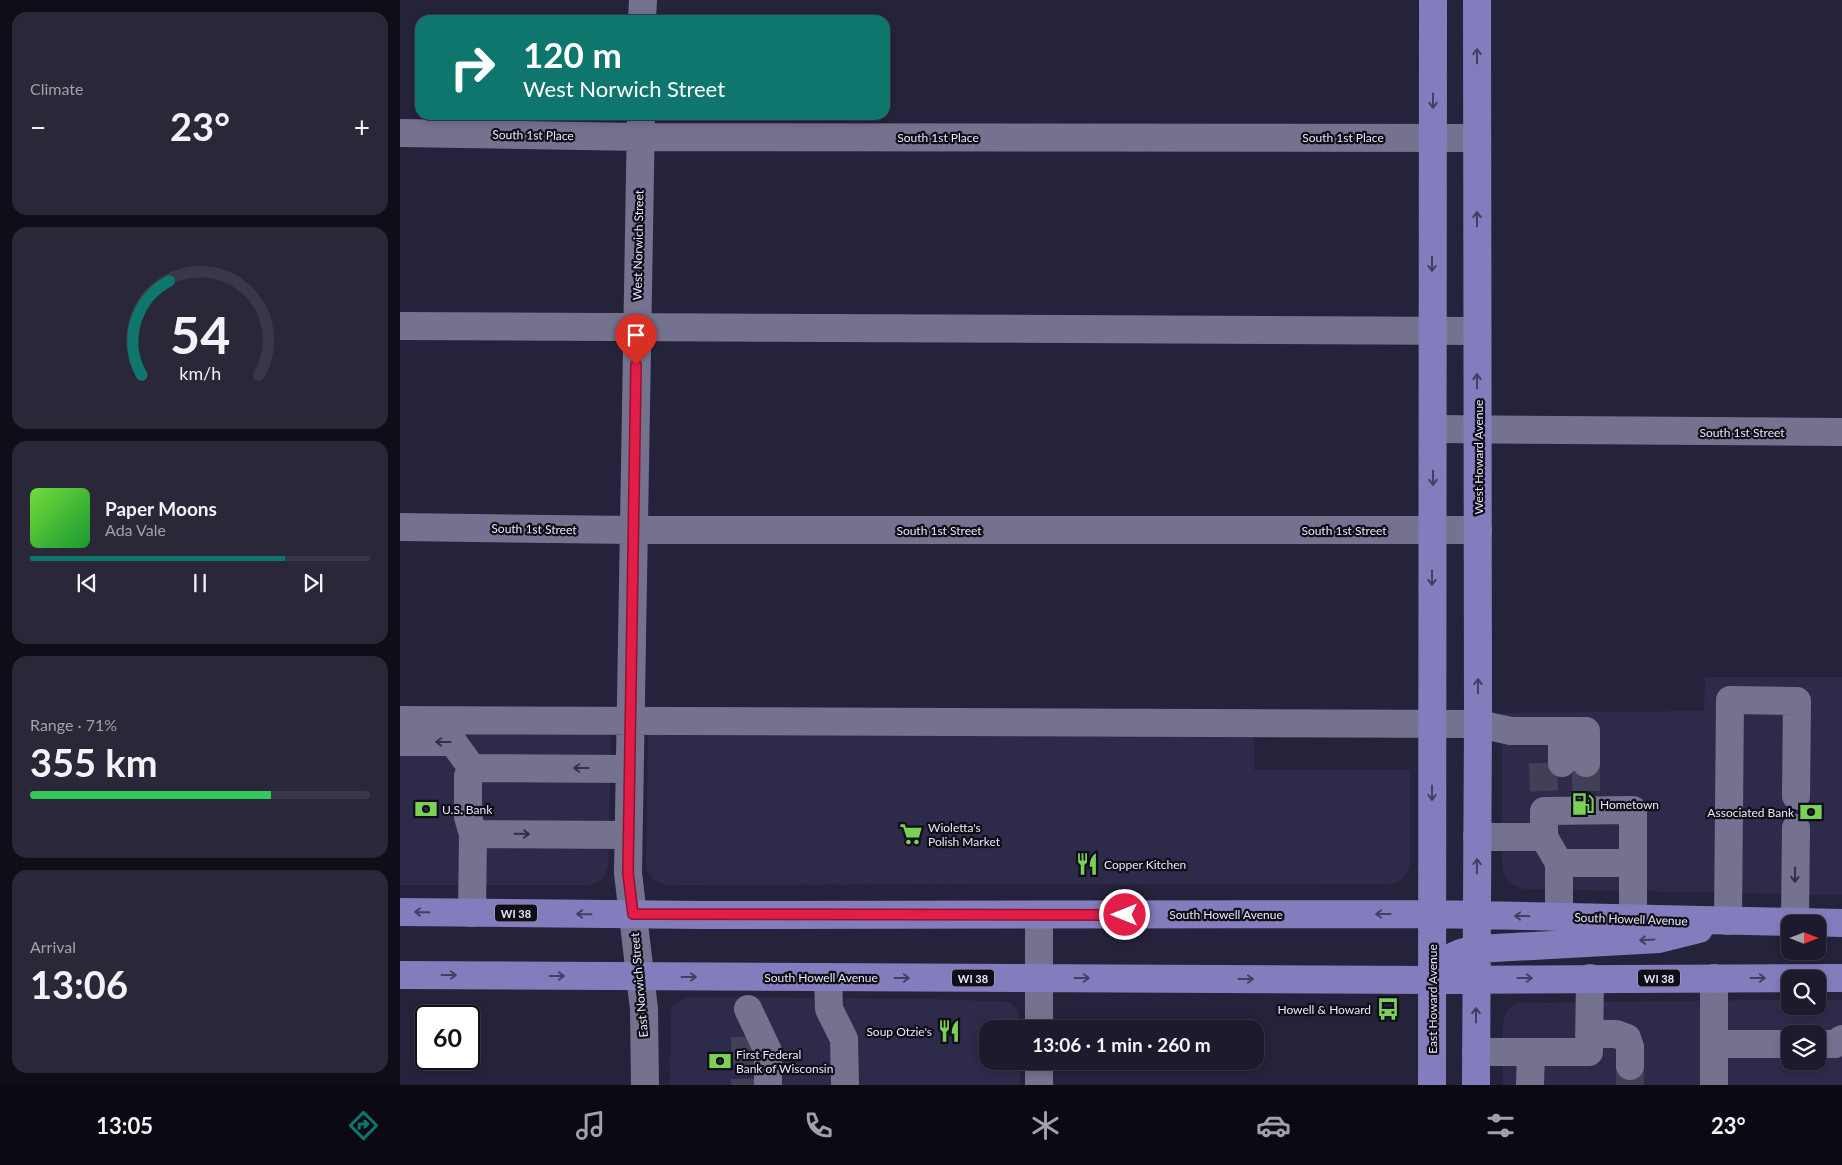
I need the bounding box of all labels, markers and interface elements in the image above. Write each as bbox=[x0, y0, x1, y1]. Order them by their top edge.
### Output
text: 120 m bbox=[523, 33, 622, 75]
icon: right bbox=[440, 35, 505, 100]
one-way arrow bbox=[1472, 48, 1482, 64]
text: West Norwich Street bbox=[523, 75, 725, 102]
text: Climate bbox=[30, 79, 83, 98]
one-way arrow bbox=[1428, 92, 1438, 109]
text: 23° bbox=[170, 103, 230, 149]
text: − bbox=[30, 110, 46, 144]
text: + bbox=[354, 110, 370, 144]
street label: South 1st Place bbox=[492, 127, 574, 143]
street label: South 1st Place bbox=[897, 130, 979, 145]
street label: South 1st Place bbox=[1302, 130, 1384, 145]
street label: West Norwich Street bbox=[630, 189, 646, 300]
one-way arrow bbox=[1472, 211, 1482, 227]
one-way arrow bbox=[1427, 255, 1437, 271]
text: 54 bbox=[170, 303, 230, 365]
pin bbox=[615, 314, 657, 365]
icon: arrive bbox=[622, 321, 650, 349]
text: km/h bbox=[179, 362, 221, 384]
one-way arrow bbox=[1472, 373, 1482, 390]
street label: West Howard Avenue bbox=[1471, 400, 1486, 514]
street label: South 1st Street bbox=[1699, 425, 1785, 440]
one-way arrow bbox=[1428, 470, 1438, 486]
text: Paper Moons bbox=[105, 497, 217, 520]
text: Ada Vale bbox=[105, 520, 166, 539]
street label: South 1st Street bbox=[491, 521, 577, 537]
street label: South 1st Street bbox=[896, 523, 982, 538]
street label: South 1st Street bbox=[1301, 523, 1387, 538]
icon: previous bbox=[73, 569, 101, 597]
icon: pause bbox=[186, 569, 214, 597]
icon: next bbox=[299, 569, 327, 597]
one-way arrow bbox=[1427, 570, 1437, 586]
one-way arrow bbox=[1473, 678, 1483, 694]
text: Range · 71% bbox=[30, 715, 117, 734]
one-way arrow bbox=[435, 737, 451, 747]
text: 355 km bbox=[30, 739, 158, 785]
one-way arrow bbox=[573, 763, 589, 773]
one-way arrow bbox=[1427, 785, 1437, 801]
fuel station icon: Hometown bbox=[1570, 791, 1596, 817]
bank icon: U.S. Bank bbox=[413, 796, 439, 822]
place label: Hometown bbox=[1600, 797, 1659, 812]
bank icon: Associated Bank bbox=[1798, 799, 1824, 825]
place label: U.S. Bank bbox=[442, 802, 493, 817]
place label: Associated Bank bbox=[1707, 805, 1795, 820]
place label: Wioletta's Polish Market bbox=[928, 820, 1001, 849]
supermarket icon: Wioletta's Polish Market bbox=[898, 821, 924, 847]
one-way arrow bbox=[513, 829, 529, 839]
restaurant icon: Copper Kitchen bbox=[1074, 851, 1100, 877]
place label: Copper Kitchen bbox=[1104, 857, 1186, 872]
one-way arrow bbox=[1472, 858, 1482, 874]
one-way arrow bbox=[1790, 866, 1800, 883]
position arrow bbox=[1098, 888, 1150, 940]
road number: WI 38 bbox=[495, 904, 537, 921]
one-way arrow bbox=[414, 907, 430, 917]
street label: South Howell Avenue bbox=[1169, 907, 1283, 922]
one-way arrow bbox=[576, 909, 592, 919]
one-way arrow bbox=[1375, 909, 1392, 919]
street label: South Howell Avenue bbox=[1574, 910, 1688, 928]
one-way arrow bbox=[1514, 911, 1530, 921]
north arrow bbox=[1781, 915, 1826, 960]
map controls bbox=[1781, 915, 1826, 1070]
street label: East Norwich Street bbox=[627, 931, 651, 1038]
one-way arrow bbox=[1639, 936, 1655, 945]
text: Arrival bbox=[30, 937, 76, 956]
street label: East Howard Avenue bbox=[1425, 944, 1440, 1054]
text: 13:06 bbox=[30, 961, 128, 1007]
one-way arrow bbox=[440, 970, 456, 980]
street label: South Howell Avenue bbox=[764, 970, 878, 985]
road number: WI 38 bbox=[952, 970, 994, 986]
road number: WI 38 bbox=[1638, 970, 1680, 986]
button: search bbox=[1781, 970, 1826, 1015]
one-way arrow bbox=[548, 971, 565, 981]
one-way arrow bbox=[681, 972, 697, 981]
one-way arrow bbox=[893, 973, 909, 983]
one-way arrow bbox=[1073, 973, 1089, 983]
one-way arrow bbox=[1517, 973, 1533, 983]
one-way arrow bbox=[1750, 973, 1766, 983]
one-way arrow bbox=[1238, 974, 1254, 984]
bus stop icon: Howell & Howard bbox=[1375, 996, 1401, 1022]
place label: Howell & Howard bbox=[1277, 1002, 1371, 1017]
speed limit sign: 60 bbox=[415, 1005, 480, 1070]
one-way arrow bbox=[1471, 1007, 1481, 1024]
restaurant icon: Soup Otzie's bbox=[936, 1018, 962, 1044]
place label: Soup Otzie's bbox=[866, 1024, 932, 1039]
button: layers bbox=[1781, 1025, 1826, 1070]
text: 13:06 · 1 min · 260 m bbox=[1032, 1033, 1211, 1056]
place label: First Federal Bank of Wisconsin bbox=[736, 1047, 833, 1076]
bank icon: First Federal Bank of Wisconsin bbox=[707, 1048, 733, 1074]
icon: directions bbox=[346, 1108, 381, 1143]
icon: music bbox=[573, 1108, 608, 1143]
icon: phone bbox=[801, 1108, 836, 1143]
icon: climate bbox=[1028, 1108, 1063, 1143]
icon: car bbox=[1256, 1108, 1291, 1143]
icon: filters bbox=[1483, 1108, 1518, 1143]
text: 13:05 bbox=[96, 1112, 153, 1139]
text: 23° bbox=[1711, 1112, 1746, 1139]

